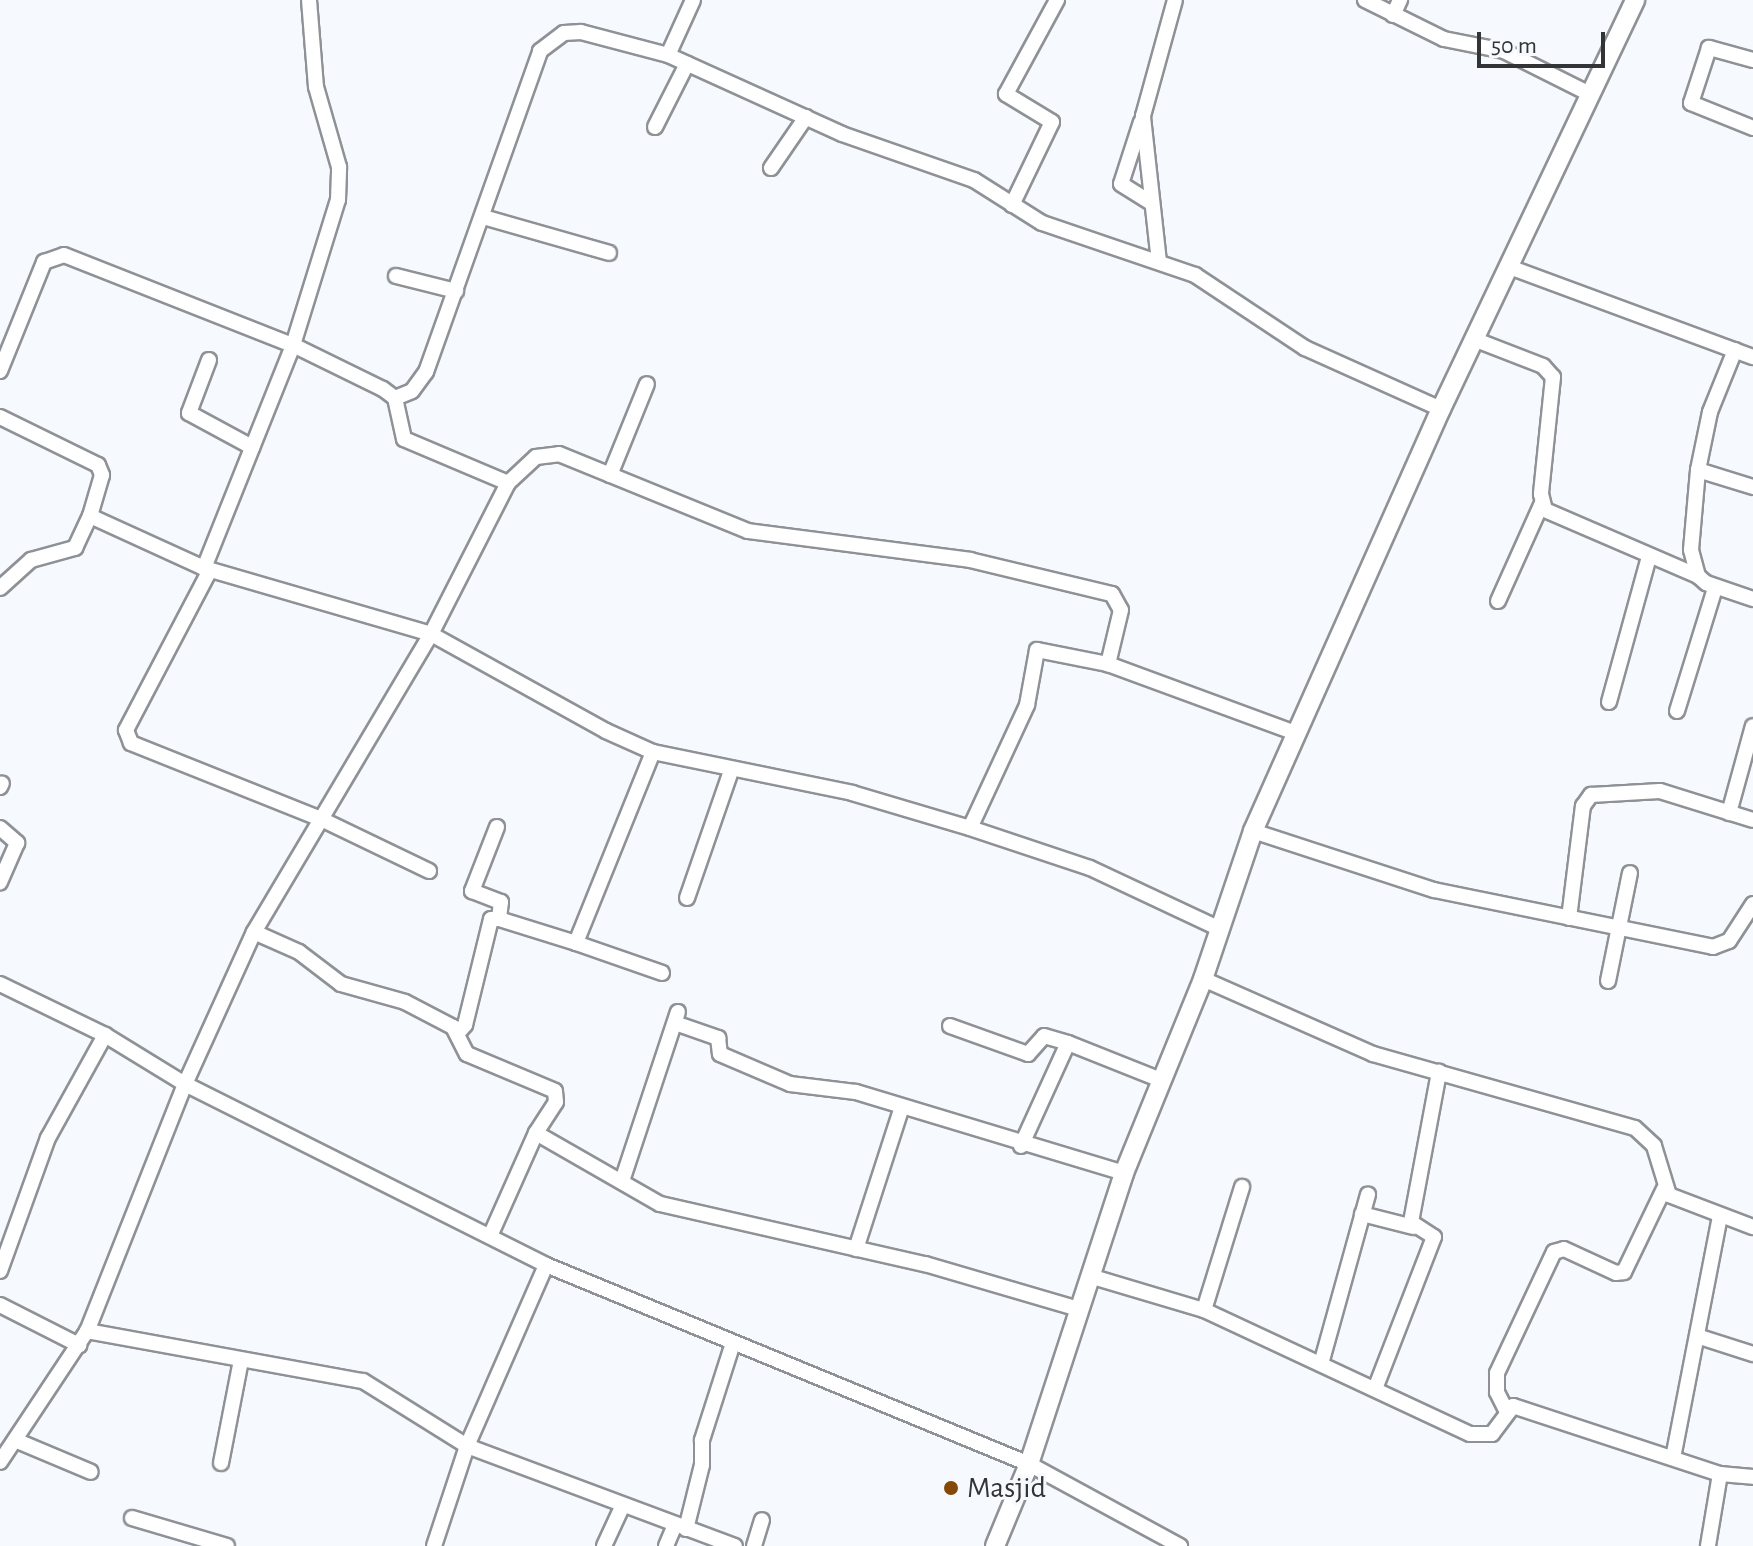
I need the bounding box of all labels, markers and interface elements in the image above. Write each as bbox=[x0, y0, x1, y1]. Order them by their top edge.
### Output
scale bar bbox=[1481, 16, 1609, 66]
text: 50 m bbox=[1491, 34, 1537, 58]
place label: Masjid bbox=[967, 1470, 1046, 1506]
marker: Masjid bbox=[942, 1479, 960, 1497]

